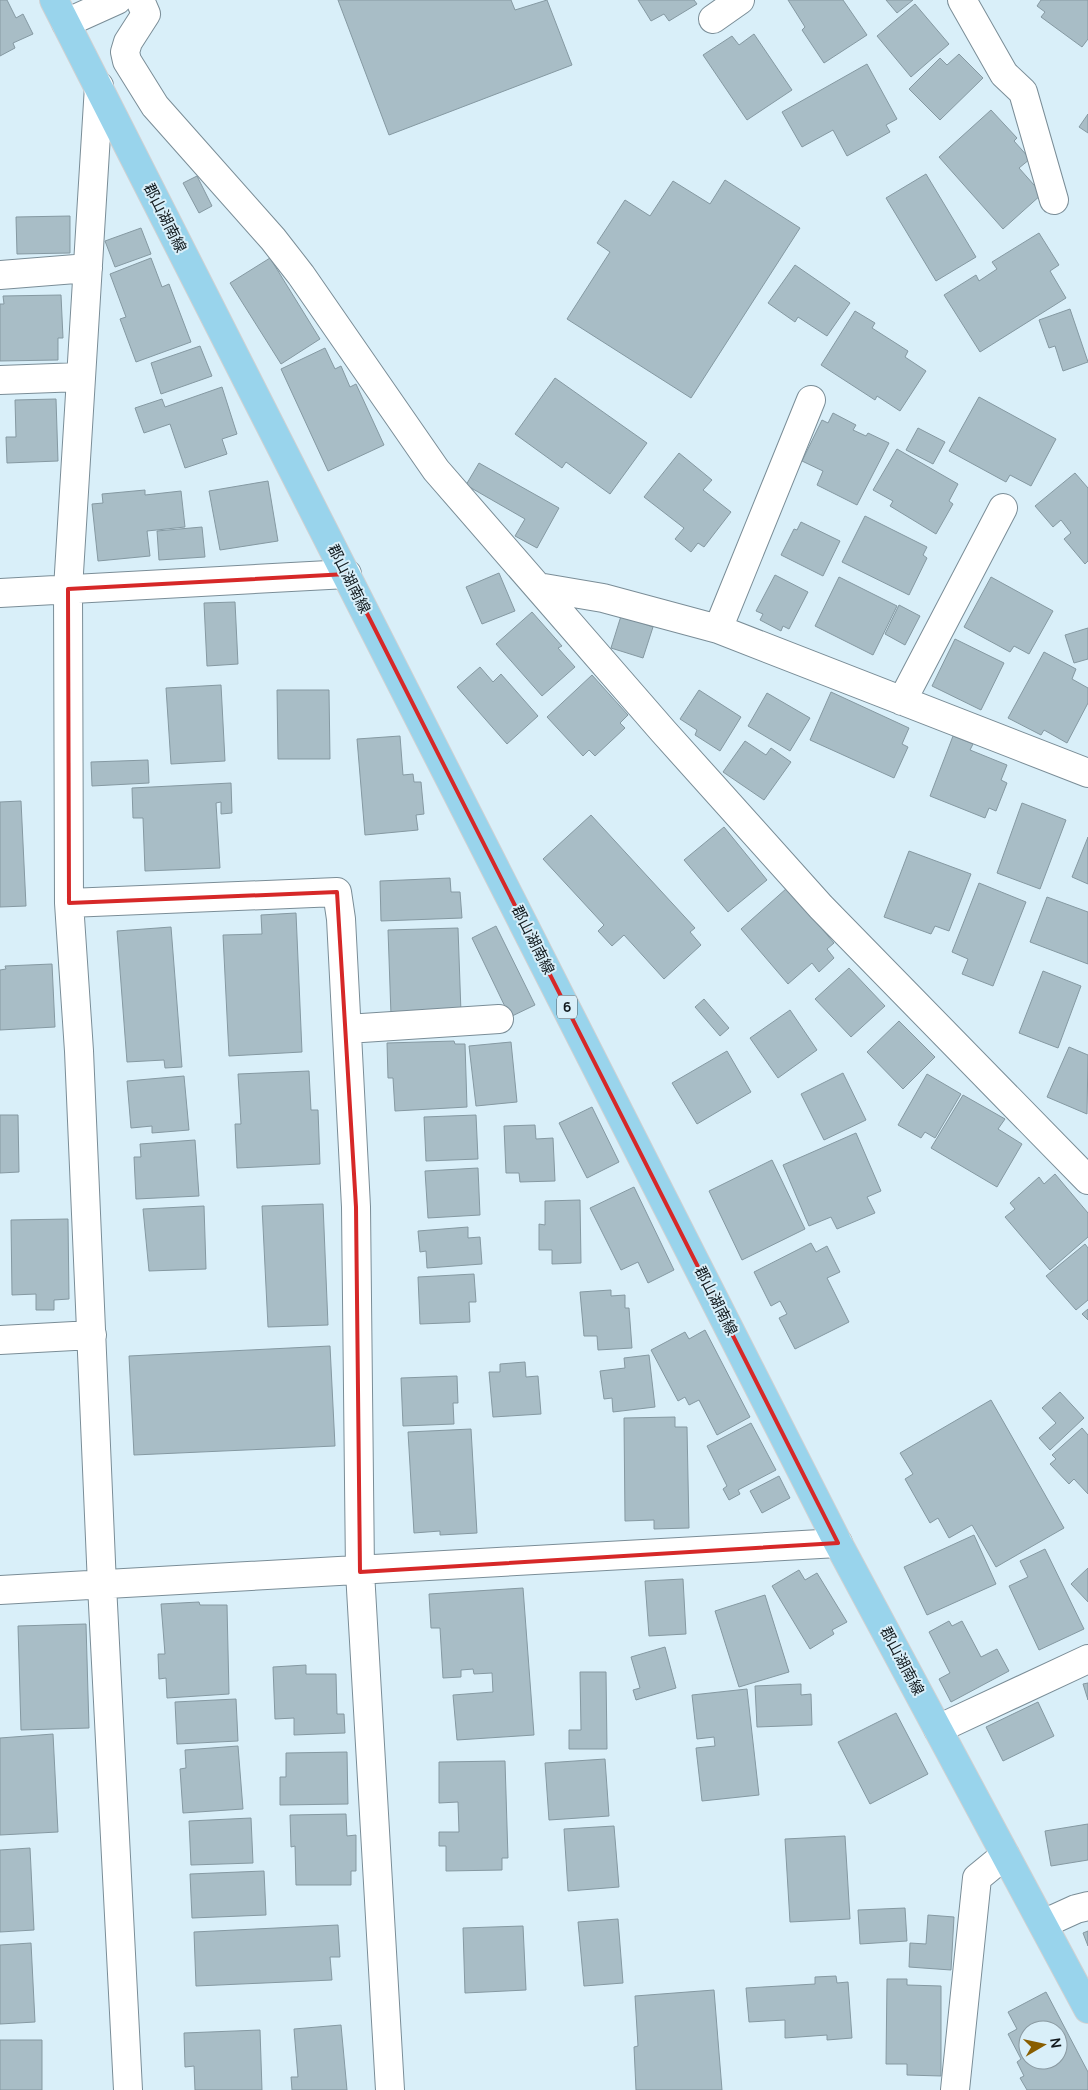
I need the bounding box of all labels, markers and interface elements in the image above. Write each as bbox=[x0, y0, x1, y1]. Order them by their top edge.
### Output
street label: 郡山湖南線 bbox=[139, 180, 192, 256]
street label: 郡山湖南線 bbox=[323, 541, 376, 617]
street label: 郡山湖南線 bbox=[507, 902, 560, 978]
road number: 6 bbox=[557, 996, 577, 1019]
street label: 郡山湖南線 bbox=[690, 1263, 743, 1339]
street label: 郡山湖南線 bbox=[876, 1623, 929, 1699]
north arrow bbox=[1018, 2020, 1068, 2070]
text: N bbox=[1046, 2036, 1067, 2049]

